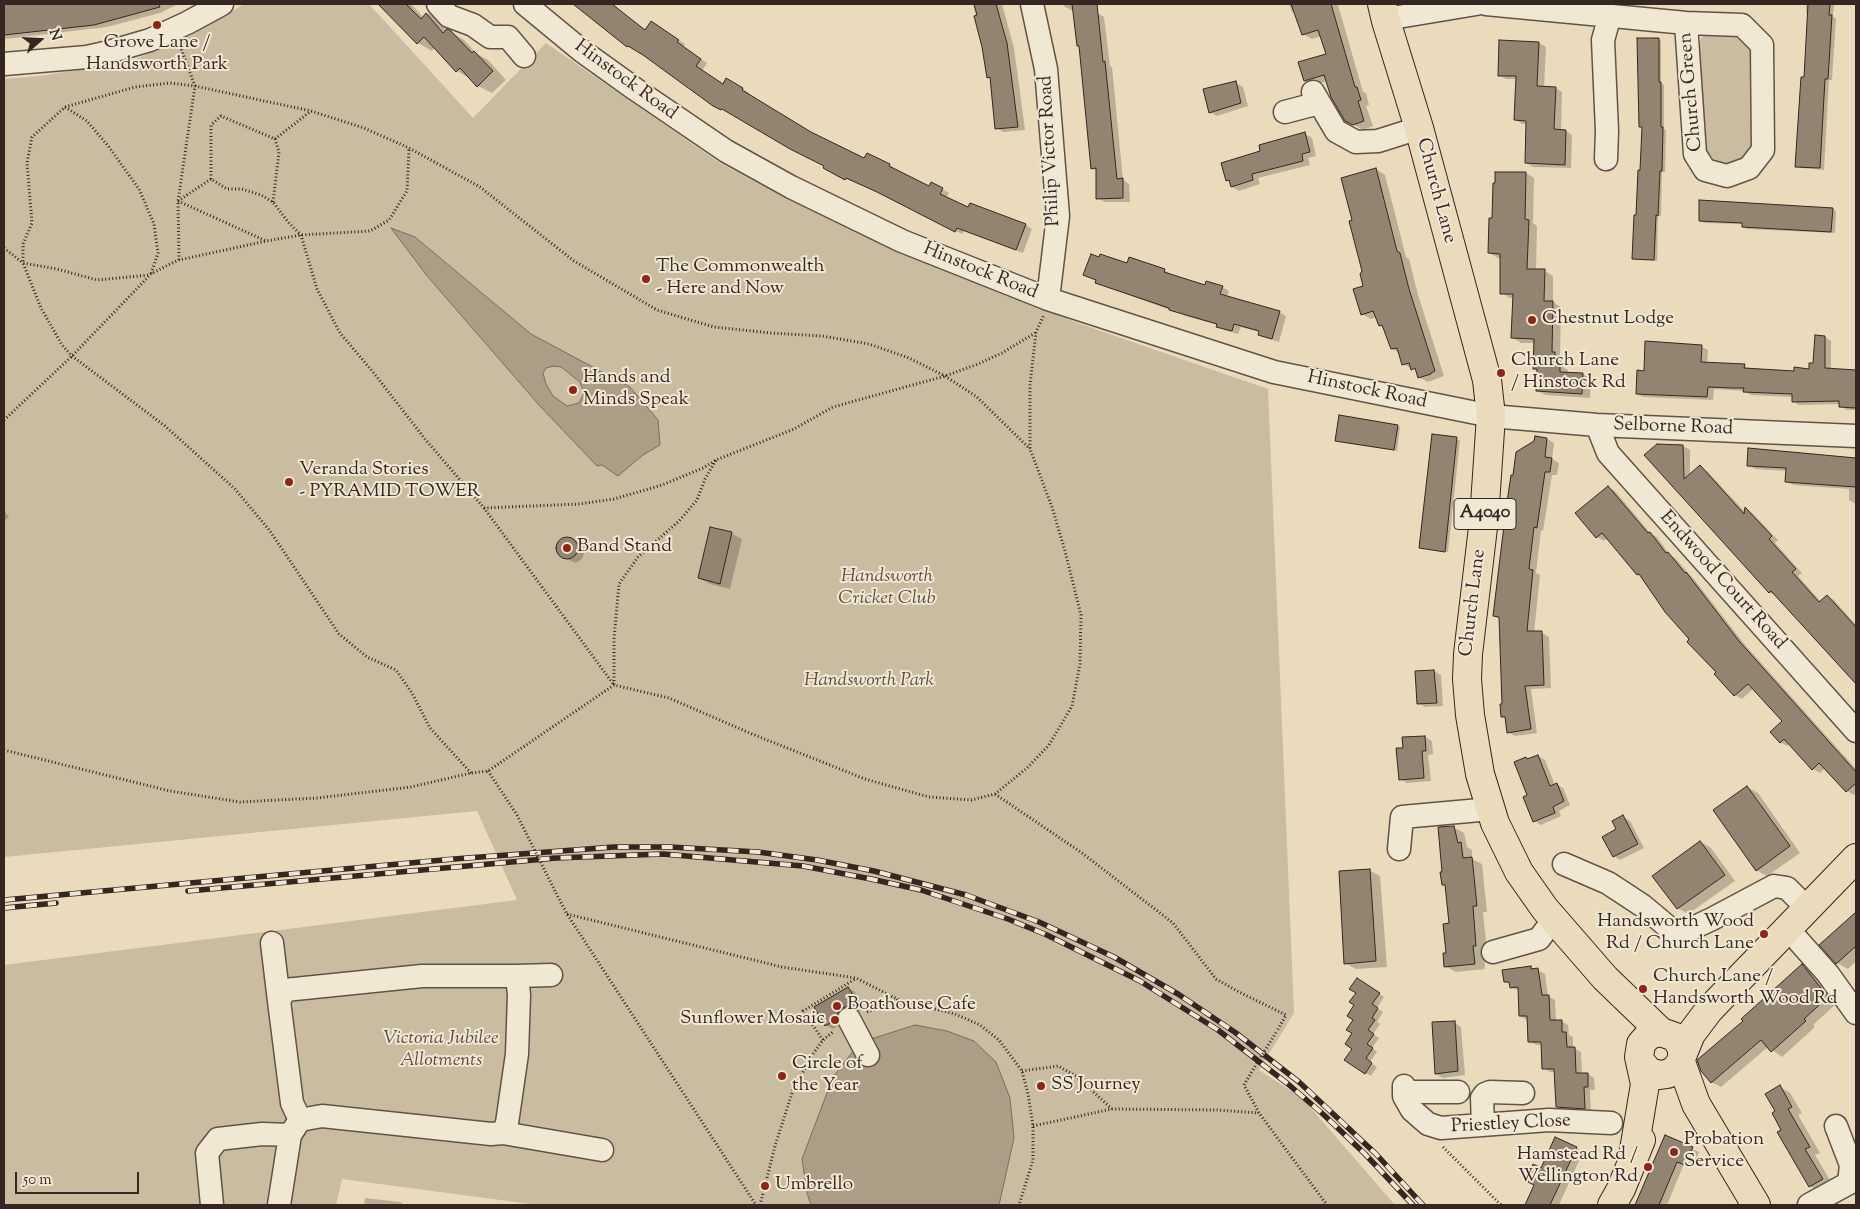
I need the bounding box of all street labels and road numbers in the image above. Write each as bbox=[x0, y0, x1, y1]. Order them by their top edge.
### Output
street label: Church Green bbox=[1675, 31, 1709, 153]
street label: Hinstock Road bbox=[569, 36, 681, 126]
street label: Philip Victor Road bbox=[1036, 75, 1066, 227]
street label: Church Lane bbox=[1410, 136, 1460, 246]
street label: Hinstock Road bbox=[919, 239, 1041, 305]
street label: Hinstock Road bbox=[1305, 367, 1429, 415]
street label: Selborne Road bbox=[1613, 415, 1733, 441]
road number: A4040 bbox=[1454, 498, 1516, 530]
street label: Endwood Court Road bbox=[1654, 507, 1790, 655]
street label: Church Lane bbox=[1456, 548, 1492, 658]
street label: Priestley Close bbox=[1450, 1110, 1572, 1140]

